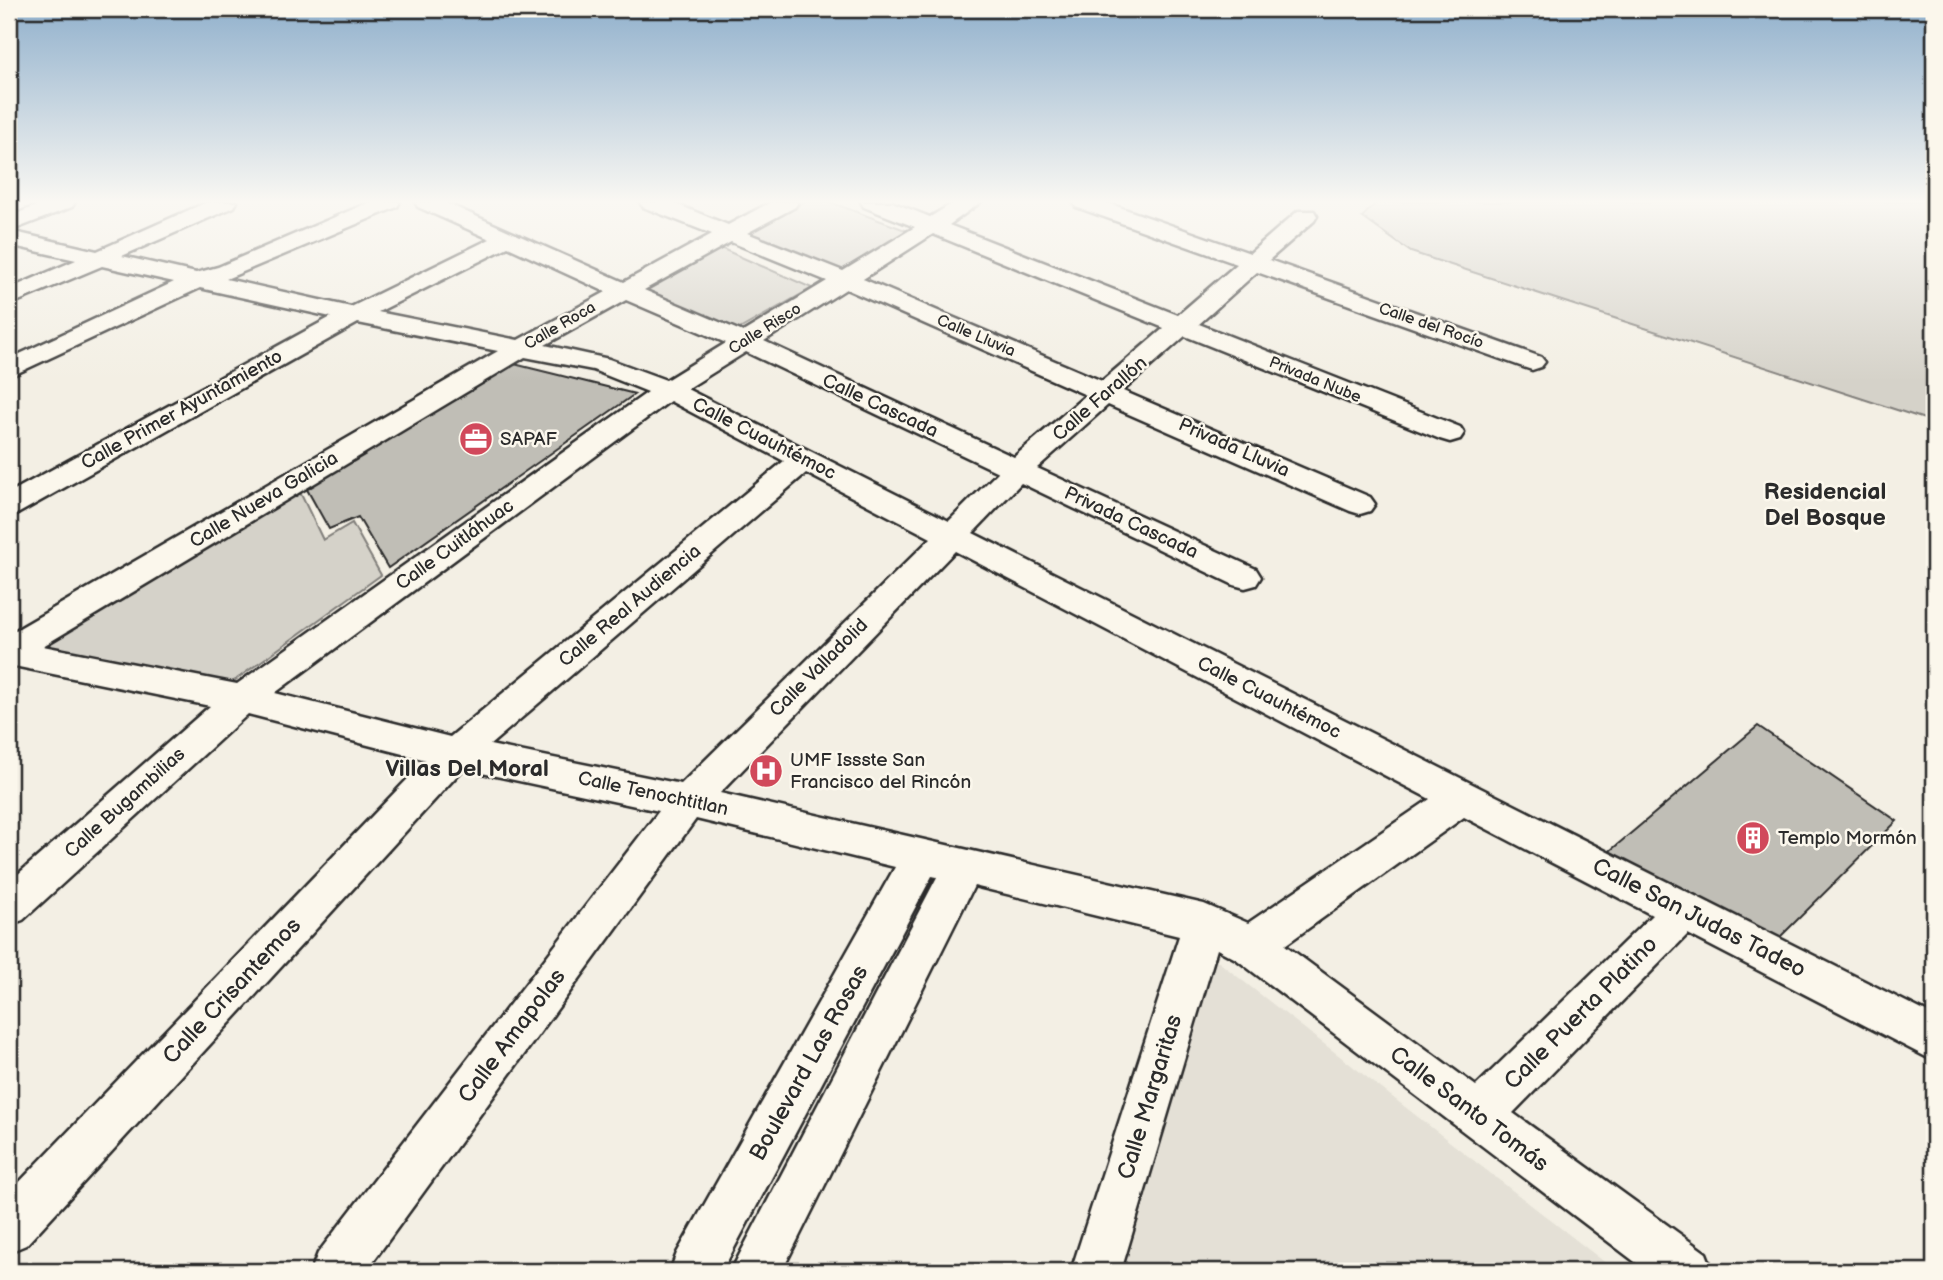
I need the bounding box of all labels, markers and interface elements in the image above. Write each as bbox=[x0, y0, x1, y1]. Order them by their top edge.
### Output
street label: Calle Roca bbox=[521, 298, 599, 354]
street label: Calle Risco bbox=[725, 299, 805, 359]
street label: Calle del Rocío bbox=[1376, 299, 1486, 353]
street label: Calle Lluvia bbox=[934, 311, 1018, 361]
street label: Calle Primer Ayuntamiento bbox=[77, 345, 287, 475]
street label: Calle Farallón bbox=[1048, 352, 1152, 446]
street label: Privada Nube bbox=[1266, 353, 1364, 407]
street label: Calle Cascada bbox=[818, 369, 942, 443]
street label: Calle Cuauhtémoc bbox=[688, 393, 840, 485]
street label: Privada Lluvia bbox=[1175, 413, 1293, 483]
office icon: SAPAF bbox=[457, 420, 495, 458]
place label: SAPAF bbox=[500, 428, 557, 451]
street label: Calle Nueva Galicia bbox=[186, 447, 342, 553]
district label: Residencial Del Bosque bbox=[1764, 478, 1886, 532]
street label: Privada Cascada bbox=[1060, 482, 1202, 564]
street label: Calle Cuitláhuac bbox=[392, 495, 518, 595]
street label: Calle Real Audiencia bbox=[554, 540, 706, 672]
street label: Calle Valladolid bbox=[765, 614, 873, 722]
street label: Calle Cuauhtémoc bbox=[1193, 652, 1345, 744]
street label: Calle Bugambilias bbox=[60, 743, 190, 863]
place label: UMF Issste San Francisco del Rincón bbox=[790, 749, 971, 794]
hospital icon: UMF Issste San Francisco del Rincón bbox=[747, 752, 785, 790]
district label: Villas Del Moral bbox=[385, 755, 549, 783]
street label: Calle Tenochtitlan bbox=[576, 767, 730, 821]
building icon: Templo Mormón bbox=[1734, 819, 1772, 857]
place label: Templo Mormón bbox=[1778, 827, 1917, 850]
street label: Calle San Judas Tadeo bbox=[1588, 852, 1810, 984]
street label: Calle Crisantemos bbox=[157, 912, 307, 1070]
street label: Calle Puerta Platino bbox=[1499, 931, 1663, 1095]
street label: Boulevard Las Rosas bbox=[744, 960, 874, 1166]
street label: Calle Amapolas bbox=[452, 963, 572, 1109]
street label: Calle Margaritas bbox=[1112, 1011, 1188, 1183]
street label: Calle Santo Tomás bbox=[1384, 1040, 1554, 1178]

